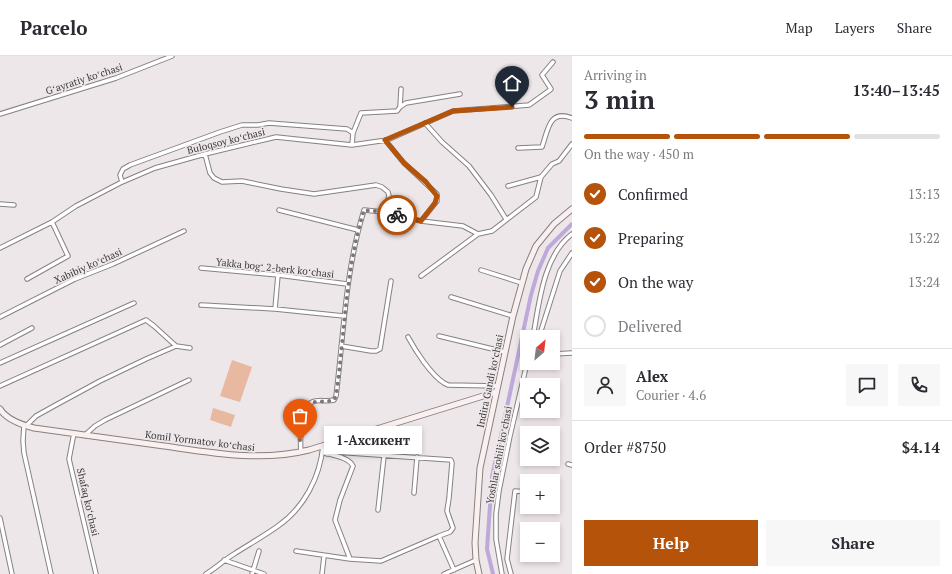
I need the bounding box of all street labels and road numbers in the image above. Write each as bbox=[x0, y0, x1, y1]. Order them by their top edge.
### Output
street label: Gʻayratiy koʻchasi bbox=[44, 60, 124, 98]
street label: Buloqsoy koʻchasi bbox=[186, 125, 266, 157]
street label: Xabibiy koʻchasi bbox=[52, 245, 124, 287]
street label: Yakka bogʻ 2-berk koʻchasi bbox=[215, 255, 335, 281]
street label: Indira Gandi koʻchasi bbox=[474, 333, 506, 429]
street label: Yoshlar sohili koʻchasi bbox=[483, 405, 515, 505]
street label: Komil Yormatov koʻchasi bbox=[144, 428, 256, 454]
street label: Shafaq koʻchasi bbox=[74, 467, 102, 537]

